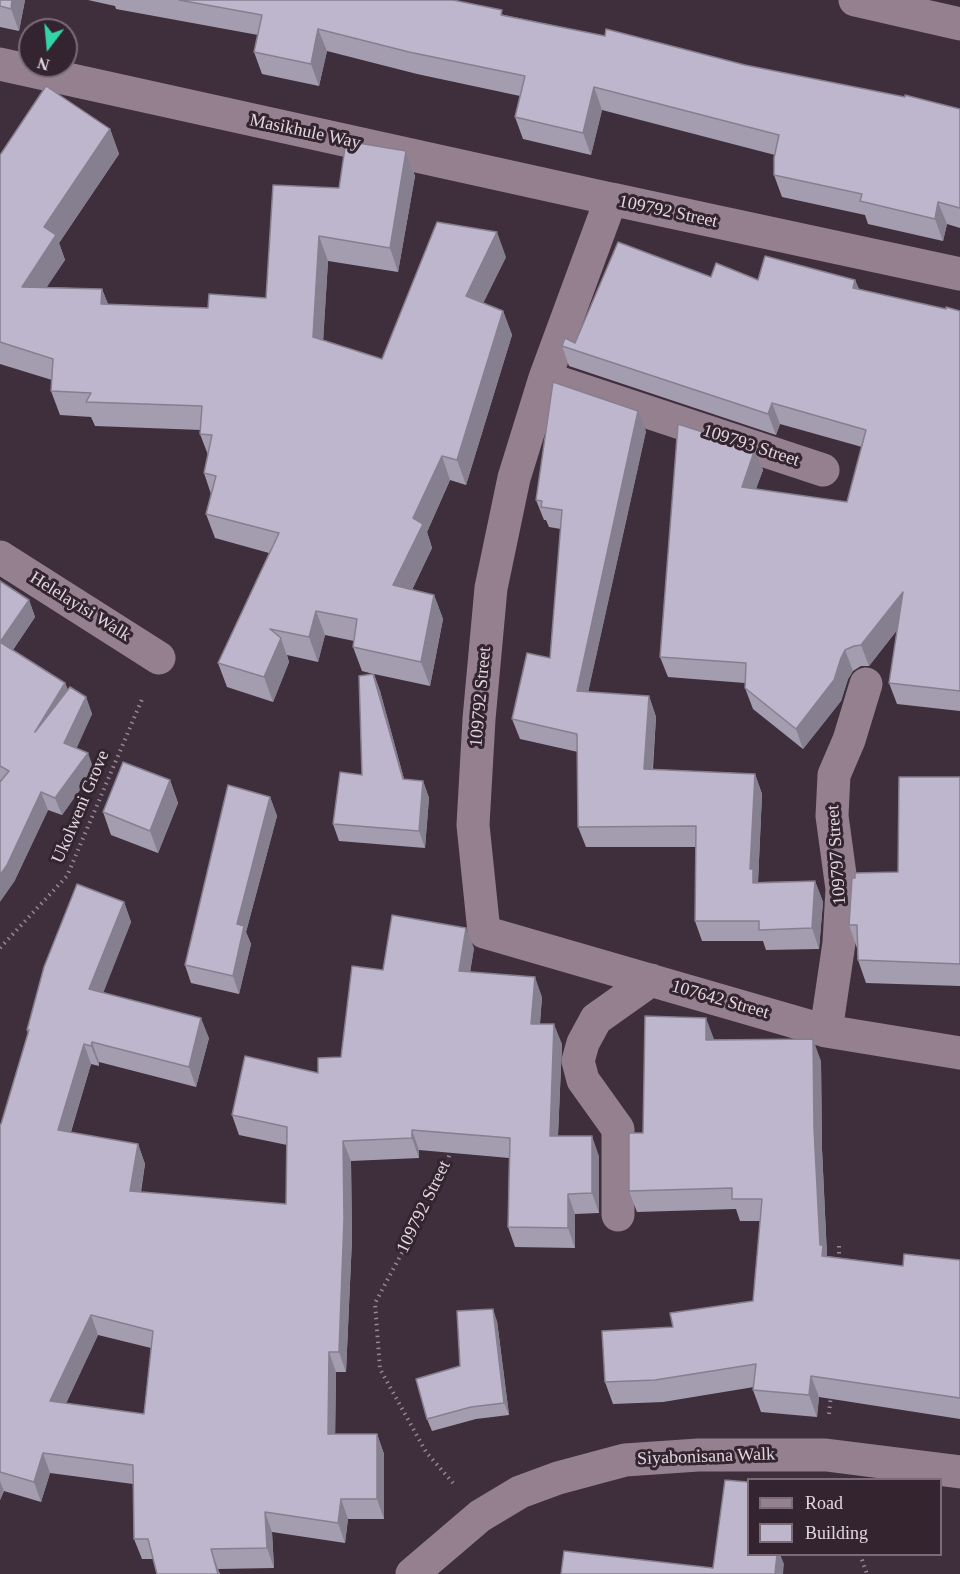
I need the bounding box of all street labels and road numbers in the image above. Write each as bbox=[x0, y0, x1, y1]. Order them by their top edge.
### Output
street label: Masikhule Way bbox=[247, 110, 363, 154]
street label: 109792 Street bbox=[617, 191, 719, 233]
street label: 109793 Street bbox=[700, 420, 802, 472]
street label: Helelayisi Walk bbox=[26, 567, 134, 647]
street label: 109792 Street bbox=[466, 646, 496, 748]
street label: Ukolweni Grove bbox=[48, 747, 114, 867]
street label: 109797 Street bbox=[823, 804, 851, 906]
street label: 107642 Street bbox=[669, 976, 771, 1024]
street label: 109792 Street bbox=[392, 1157, 456, 1257]
street label: Siyabonisana Walk bbox=[637, 1444, 775, 1470]

